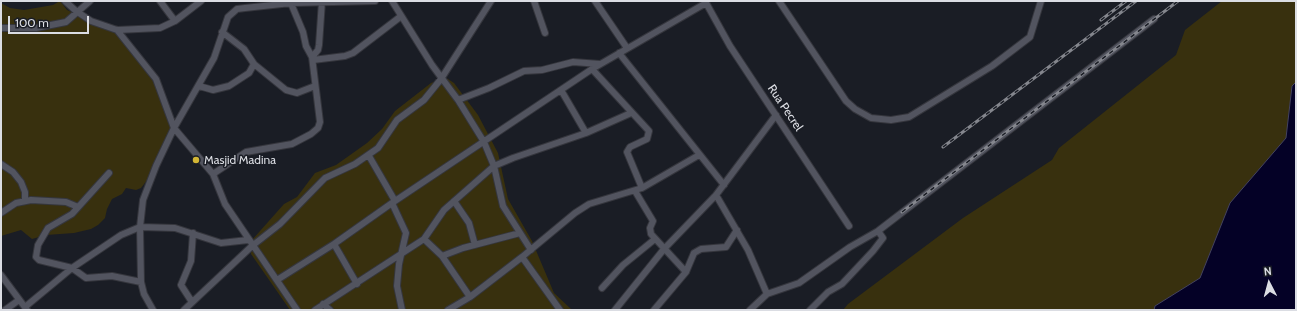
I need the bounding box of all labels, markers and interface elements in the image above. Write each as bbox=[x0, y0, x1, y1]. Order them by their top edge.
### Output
scale bar bbox=[10, 8, 91, 34]
text: 100 m bbox=[15, 15, 49, 30]
street label: Rua Pecrel bbox=[764, 82, 806, 134]
place label: Masjid Madina bbox=[204, 153, 276, 167]
marker: Masjid Madina bbox=[191, 155, 201, 165]
north arrow bbox=[1249, 263, 1289, 303]
text: N bbox=[1263, 264, 1272, 278]

